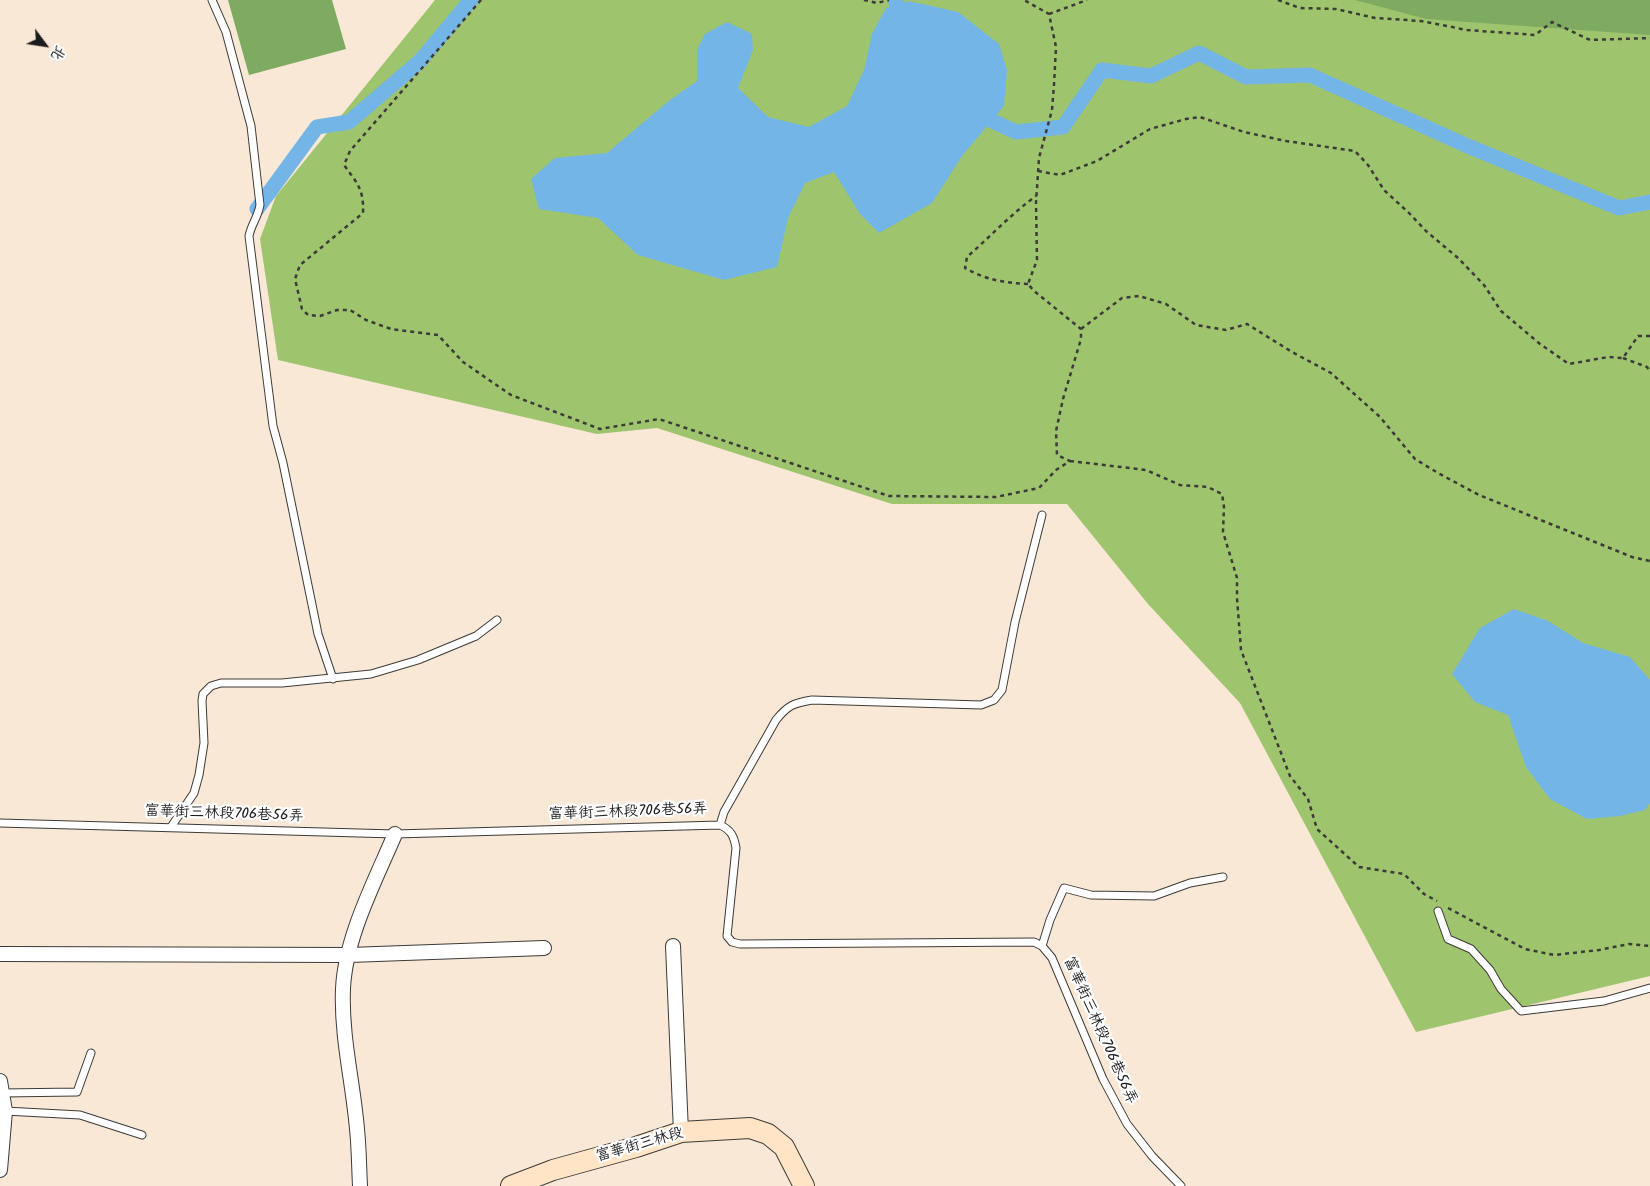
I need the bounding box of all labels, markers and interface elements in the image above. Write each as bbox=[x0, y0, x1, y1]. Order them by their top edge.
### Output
north arrow bbox=[20, 20, 70, 70]
text: 北 bbox=[45, 41, 71, 64]
street label: 富華街三林段706巷56弄 bbox=[548, 801, 708, 825]
street label: 富華街三林段706巷56弄 bbox=[144, 803, 304, 827]
street label: 富華街三林段706巷56弄 bbox=[1058, 955, 1140, 1107]
street label: 富華街三林段 bbox=[594, 1125, 686, 1167]

